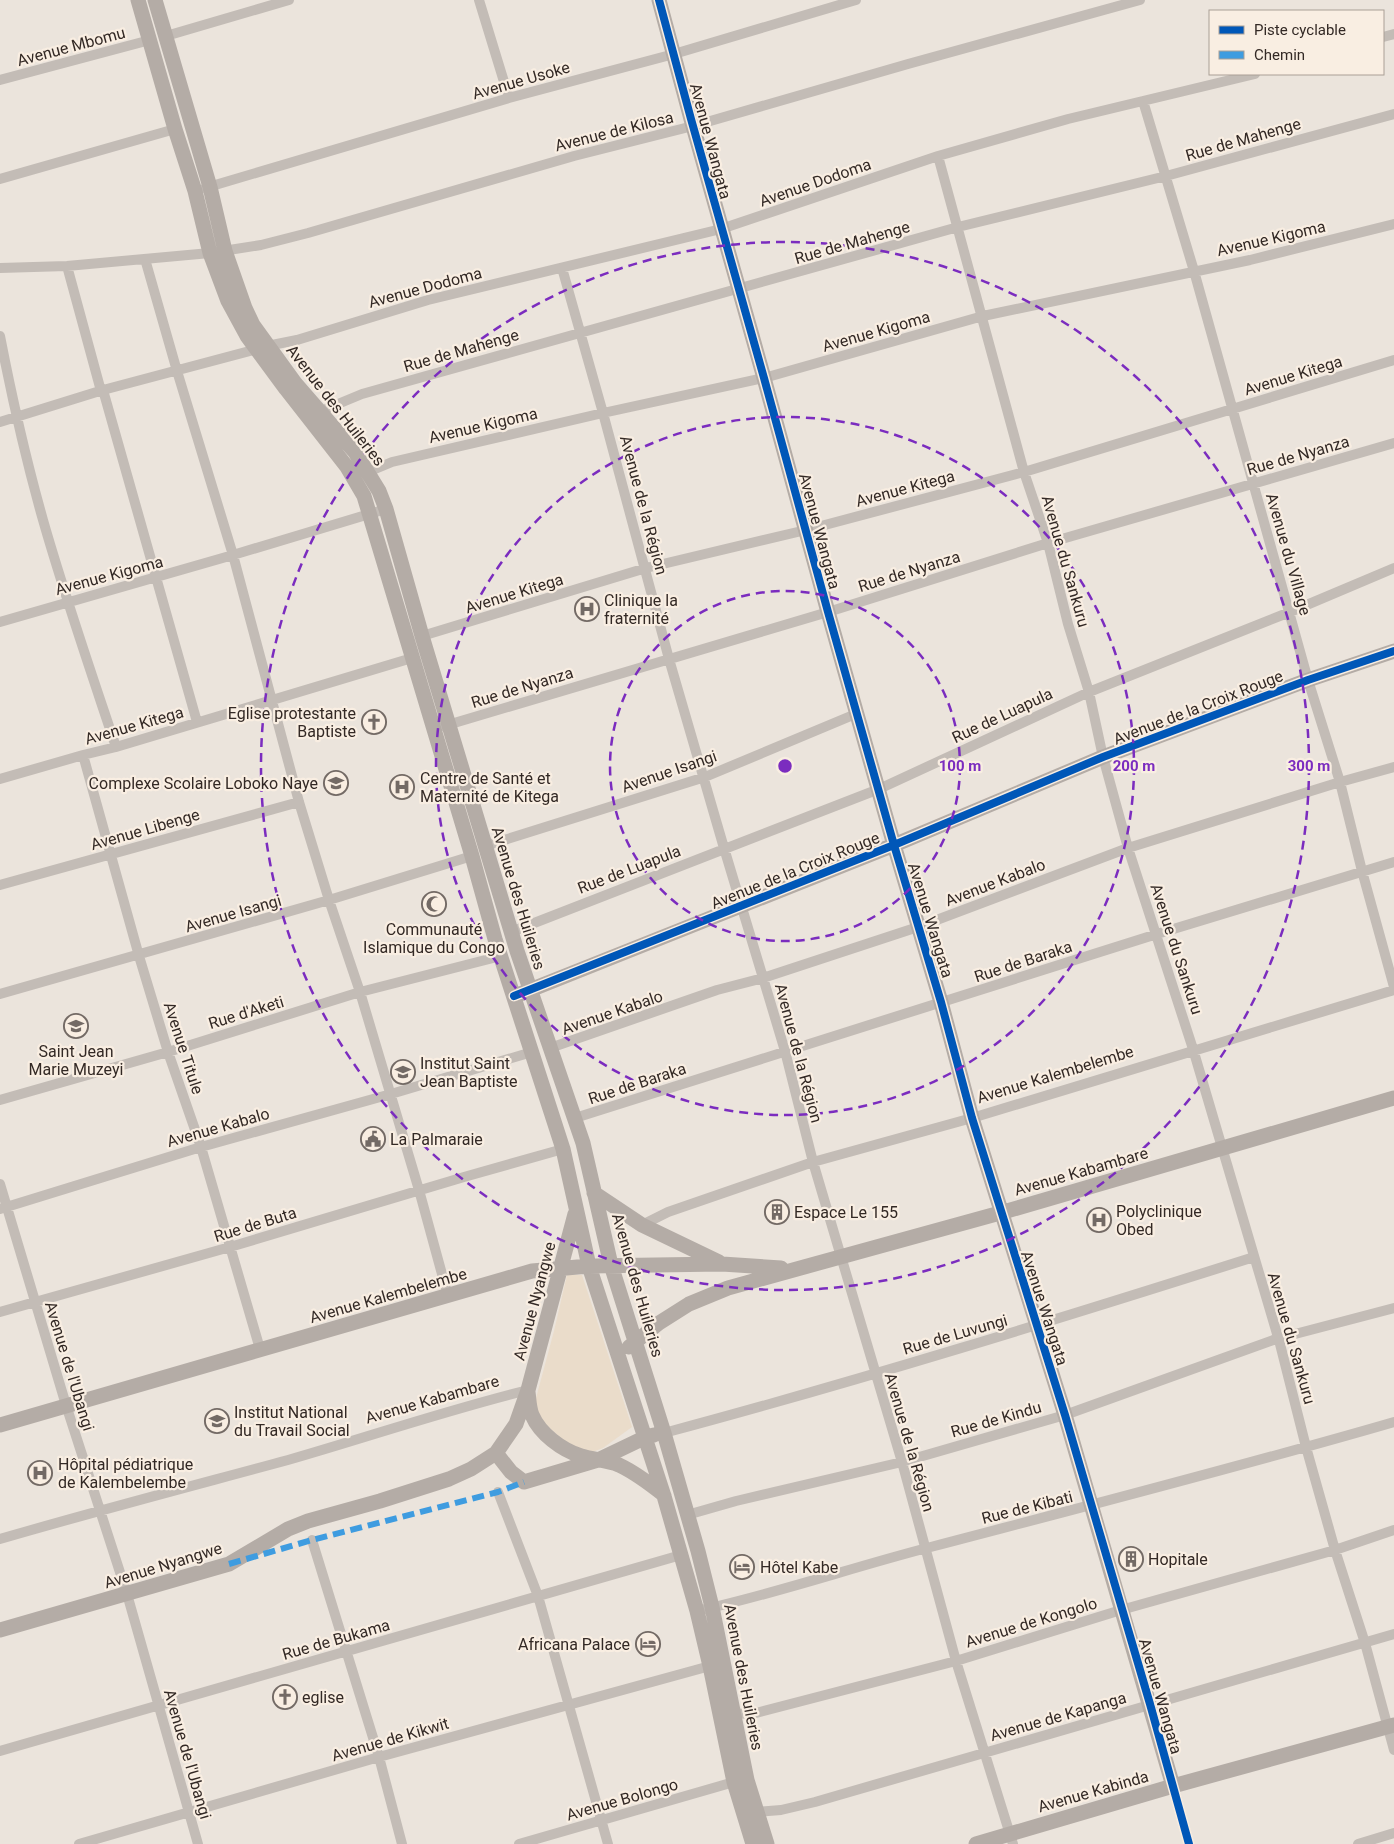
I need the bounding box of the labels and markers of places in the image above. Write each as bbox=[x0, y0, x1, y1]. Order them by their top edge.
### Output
place label: Clinique la fraternité bbox=[604, 591, 678, 628]
hospital icon: Clinique la fraternité bbox=[574, 596, 600, 622]
place label: Eglise protestante Baptiste bbox=[228, 704, 356, 741]
church icon: Eglise protestante Baptiste bbox=[361, 709, 387, 735]
centre of rings bbox=[776, 757, 794, 775]
place label: Centre de Santé et Maternité de Kitega bbox=[420, 769, 559, 806]
school or university icon: Complexe Scolaire Loboko Naye bbox=[323, 770, 349, 796]
place label: Complexe Scolaire Loboko Naye bbox=[89, 774, 318, 793]
hospital icon: Centre de Santé et Maternité de Kitega bbox=[389, 774, 415, 800]
mosque icon: Communauté Islamique du Congo bbox=[421, 891, 447, 917]
place label: Communauté Islamique du Congo bbox=[363, 920, 505, 957]
school or university icon: Saint Jean Marie Muzeyi bbox=[63, 1013, 89, 1039]
place label: Saint Jean Marie Muzeyi bbox=[29, 1042, 123, 1079]
place label: Institut Saint Jean Baptiste bbox=[420, 1054, 518, 1091]
school or university icon: Institut Saint Jean Baptiste bbox=[390, 1059, 416, 1085]
public building icon: La Palmaraie bbox=[360, 1126, 386, 1152]
place label: La Palmaraie bbox=[390, 1130, 483, 1149]
building icon: Espace Le 155 bbox=[764, 1199, 790, 1225]
place label: Polyclinique Obed bbox=[1116, 1202, 1202, 1239]
place label: Espace Le 155 bbox=[794, 1203, 898, 1222]
hospital icon: Polyclinique Obed bbox=[1086, 1207, 1112, 1233]
place label: Institut National du Travail Social bbox=[234, 1403, 350, 1440]
school or university icon: Institut National du Travail Social bbox=[204, 1408, 230, 1434]
place label: Hôpital pédiatrique de Kalembelembe bbox=[58, 1455, 193, 1492]
hospital icon: Hôpital pédiatrique de Kalembelembe bbox=[27, 1460, 53, 1486]
building icon: Hopitale bbox=[1118, 1546, 1144, 1572]
place label: Hopitale bbox=[1148, 1550, 1208, 1569]
hotel icon: Hôtel Kabe bbox=[729, 1554, 755, 1580]
place label: Hôtel Kabe bbox=[760, 1558, 838, 1577]
hotel icon: Africana Palace bbox=[635, 1631, 661, 1657]
place label: Africana Palace bbox=[518, 1635, 630, 1654]
church icon: eglise bbox=[272, 1684, 298, 1710]
place label: eglise bbox=[302, 1688, 344, 1707]

